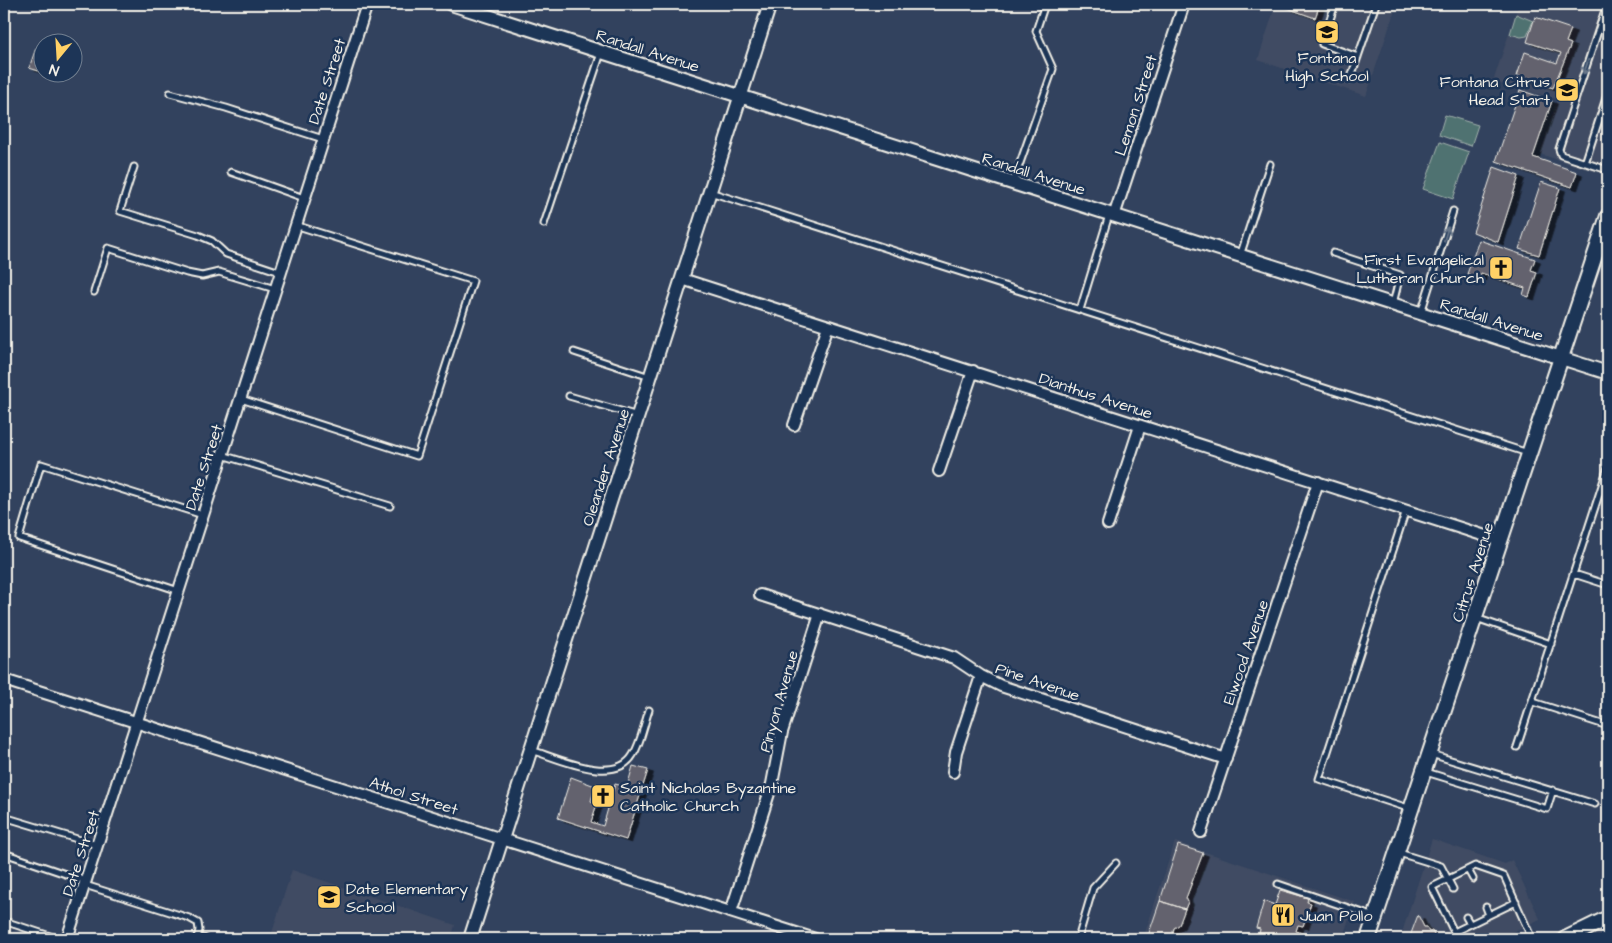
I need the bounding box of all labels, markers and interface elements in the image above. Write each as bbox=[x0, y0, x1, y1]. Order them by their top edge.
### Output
school or university icon: Fontana High School bbox=[1314, 19, 1340, 45]
street label: Randall Avenue bbox=[593, 24, 702, 78]
north arrow bbox=[32, 32, 82, 82]
street label: Date Street bbox=[303, 35, 351, 127]
place label: Fontana High School bbox=[1285, 47, 1369, 88]
street label: Lemon Street bbox=[1109, 51, 1163, 159]
text: N bbox=[47, 58, 62, 80]
one-way arrow bbox=[1581, 58, 1590, 74]
place label: Fontana Citrus Head Start bbox=[1440, 71, 1551, 111]
school or university icon: Fontana Citrus Head Start bbox=[1554, 77, 1580, 103]
street label: Randall Avenue bbox=[979, 147, 1088, 201]
one-way arrow bbox=[1441, 226, 1451, 242]
place label: First Evangelical Lutheran Church bbox=[1356, 249, 1484, 289]
church icon: First Evangelical Lutheran Church bbox=[1488, 255, 1514, 281]
street label: Randall Avenue bbox=[1437, 293, 1546, 347]
street label: Dianthus Avenue bbox=[1036, 367, 1155, 425]
street label: Oleander Avenue bbox=[577, 406, 635, 529]
street label: Date Street bbox=[180, 421, 228, 513]
street label: Citrus Avenue bbox=[1446, 519, 1500, 625]
street label: Elwood Avenue bbox=[1218, 597, 1274, 708]
street label: Pinyon Avenue bbox=[754, 648, 805, 755]
street label: Pine Avenue bbox=[993, 657, 1083, 707]
street label: Athol Street bbox=[367, 771, 461, 821]
place label: Saint Nicholas Byzantine Catholic Church bbox=[620, 777, 796, 817]
church icon: Saint Nicholas Byzantine Catholic Church bbox=[590, 783, 616, 809]
street label: Date Street bbox=[57, 807, 105, 899]
place label: Date Elementary School bbox=[346, 878, 468, 918]
school or university icon: Date Elementary School bbox=[316, 884, 342, 910]
restaurant icon: Juan Pollo bbox=[1270, 902, 1296, 928]
place label: Juan Pollo bbox=[1300, 905, 1372, 927]

